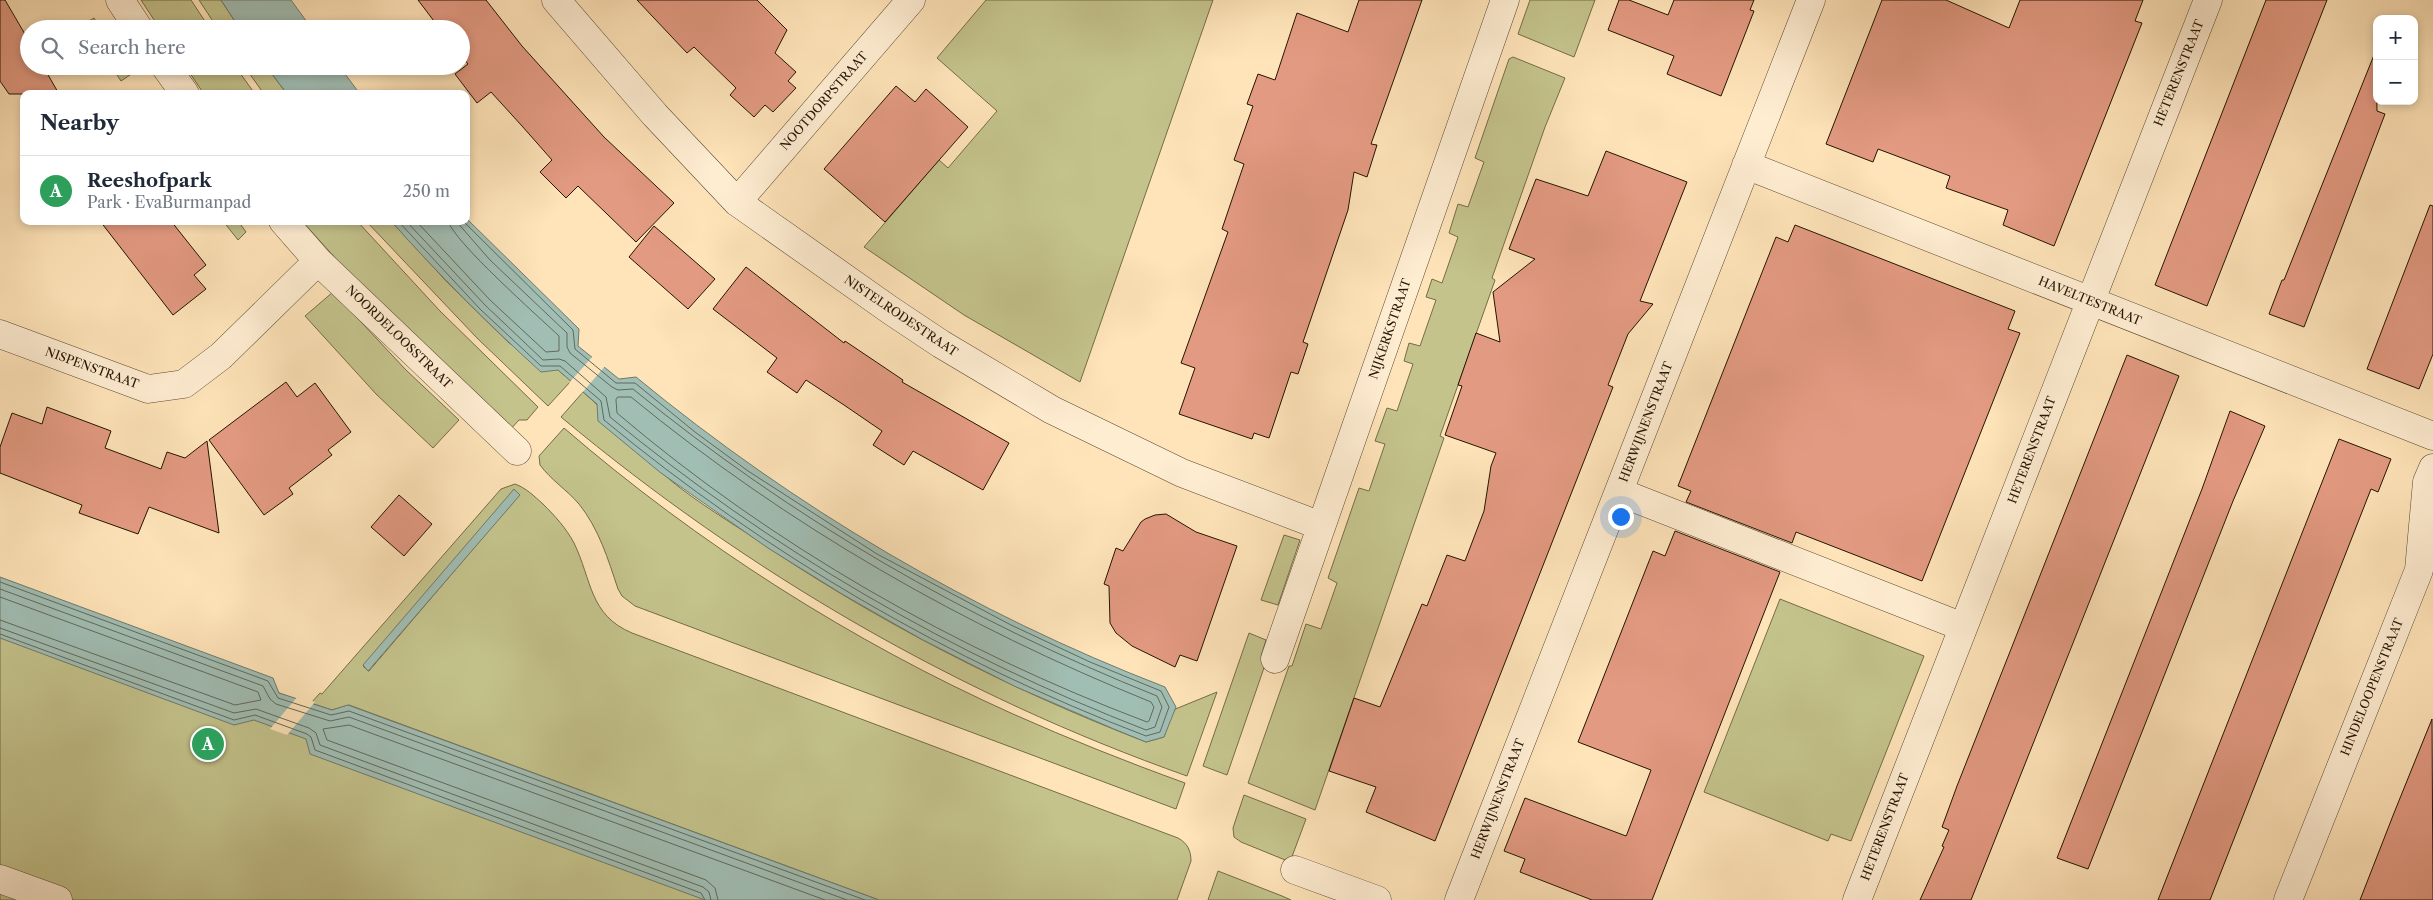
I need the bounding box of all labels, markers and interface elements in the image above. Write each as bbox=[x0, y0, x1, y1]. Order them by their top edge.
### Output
map controls bbox=[2373, 15, 2418, 105]
button: + bbox=[2373, 15, 2418, 60]
street label: HETERENSTRAAT bbox=[2150, 17, 2207, 128]
search box bbox=[20, 20, 470, 75]
icon: search bbox=[38, 34, 66, 62]
text: Search here bbox=[78, 36, 186, 59]
street label: NOOTDORPSTRAAT bbox=[777, 48, 871, 153]
button: − bbox=[2373, 60, 2418, 105]
text: Nearby bbox=[40, 110, 119, 135]
text: Reeshofpark bbox=[87, 169, 212, 192]
text: A bbox=[50, 181, 62, 201]
text: 250 m bbox=[403, 181, 450, 201]
text: Park · EvaBurmanpad bbox=[87, 192, 251, 212]
street label: NISTELRODESTRAAT bbox=[842, 272, 961, 359]
street label: HAVELTESTRAAT bbox=[2036, 273, 2144, 328]
street label: NIJKERKSTRAAT bbox=[1365, 277, 1414, 381]
street label: NOORDELOOSSTRAAT bbox=[343, 282, 456, 391]
street label: NISPENSTRAAT bbox=[43, 344, 141, 391]
street label: HERWIJNENSTRAAT bbox=[1616, 359, 1675, 484]
street label: HETERENSTRAAT bbox=[2004, 394, 2059, 506]
your location bbox=[1608, 504, 1634, 530]
street label: HINDELOOPENSTRAAT bbox=[2337, 616, 2406, 758]
pin: A bbox=[192, 725, 224, 763]
street label: HERWIJNENSTRAAT bbox=[1468, 736, 1527, 861]
street label: HETERENSTRAAT bbox=[1857, 771, 1912, 883]

